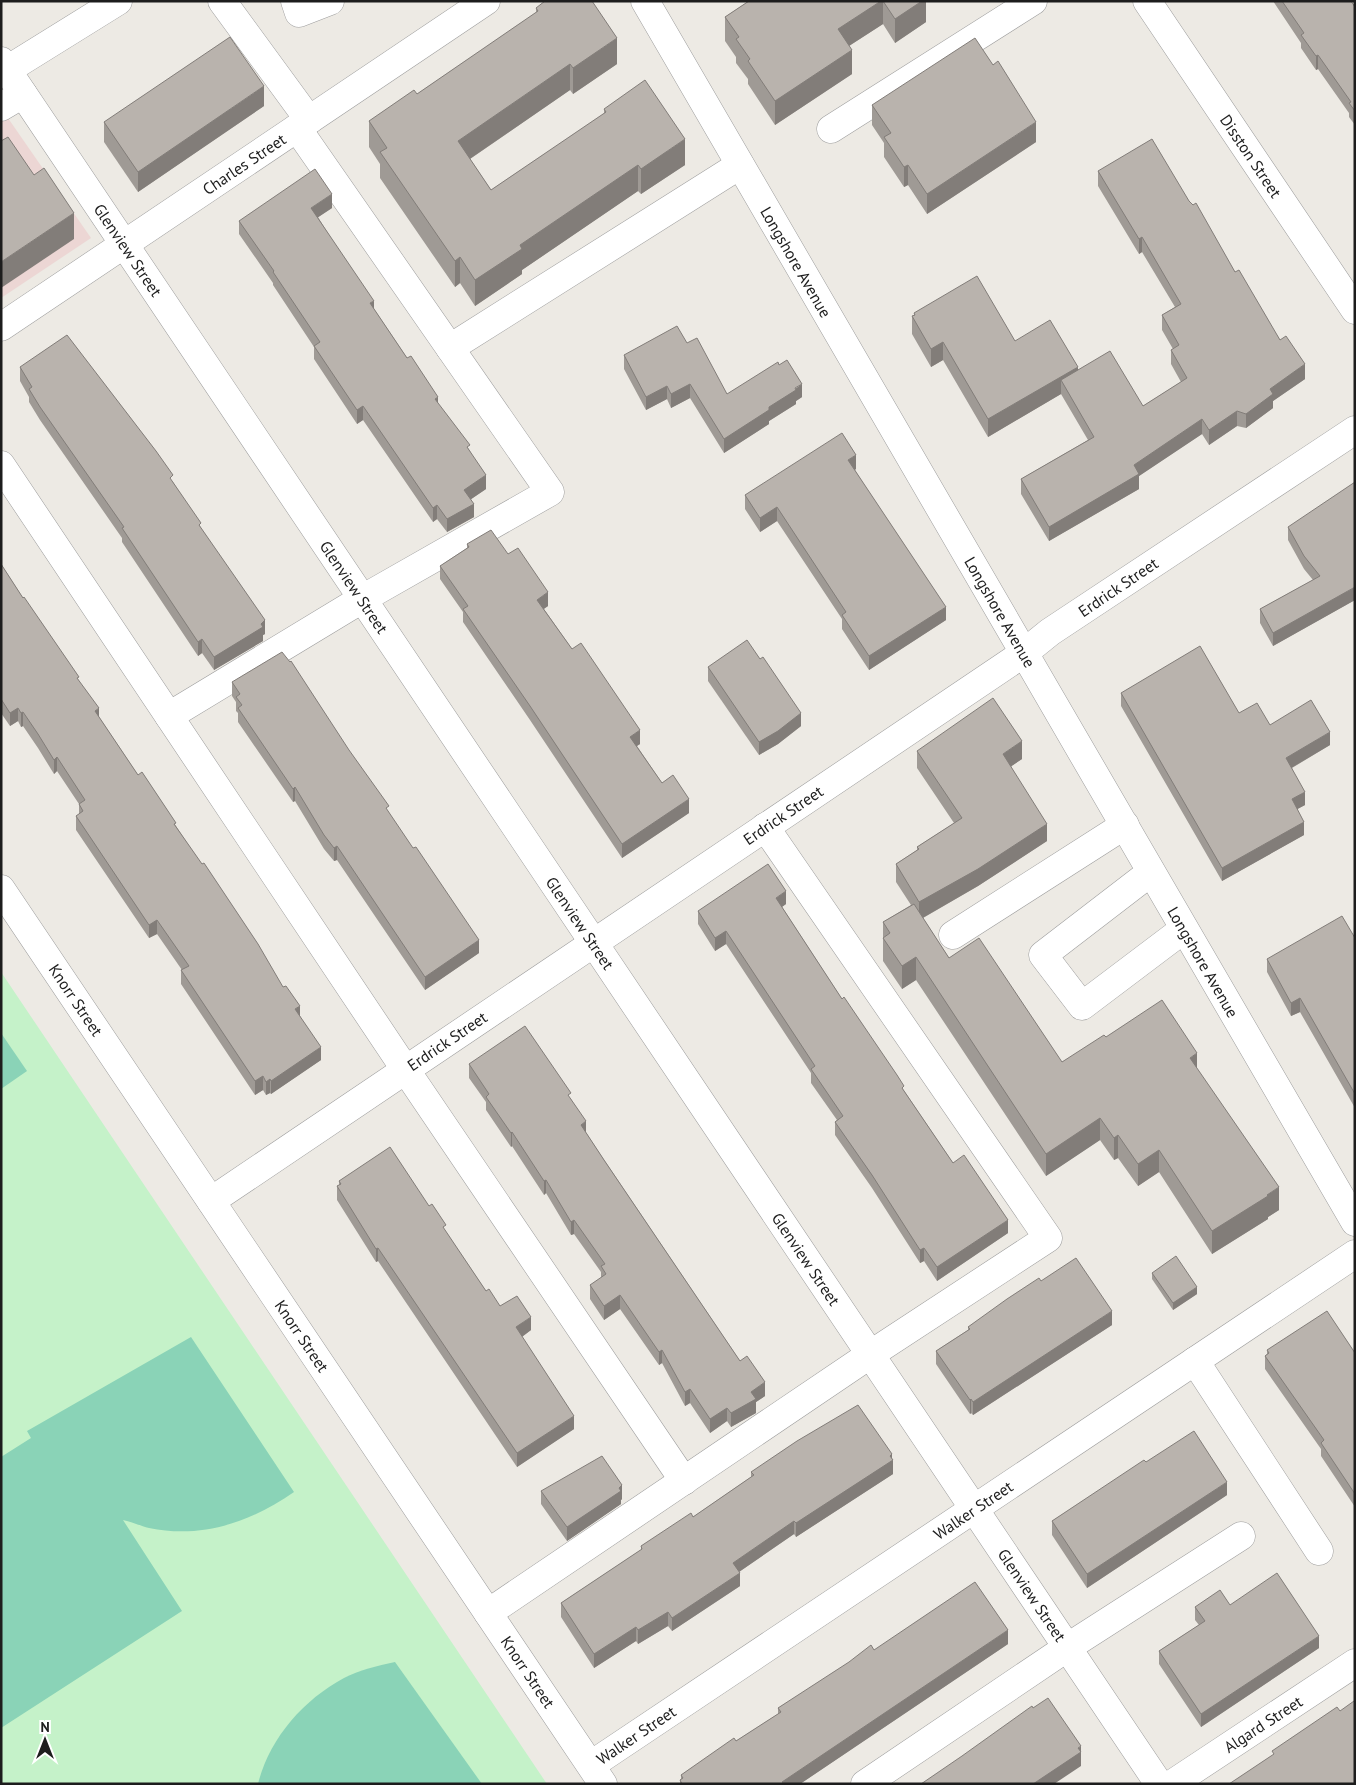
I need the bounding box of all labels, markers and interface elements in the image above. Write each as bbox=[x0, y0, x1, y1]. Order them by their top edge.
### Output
street label: Disston Street bbox=[1216, 111, 1286, 202]
street label: Charles Street bbox=[199, 129, 290, 199]
street label: Glenview Street bbox=[90, 200, 167, 301]
street label: Longshore Avenue bbox=[756, 203, 836, 321]
street label: Glenview Street bbox=[316, 537, 393, 638]
street label: Longshore Avenue bbox=[960, 553, 1040, 671]
street label: Erdrick Street bbox=[1074, 553, 1162, 621]
street label: Erdrick Street bbox=[739, 781, 827, 849]
street label: Glenview Street bbox=[542, 873, 619, 974]
street label: Longshore Avenue bbox=[1163, 903, 1243, 1021]
street label: Knorr Street bbox=[45, 960, 108, 1040]
street label: Erdrick Street bbox=[403, 1007, 491, 1075]
street label: Glenview Street bbox=[768, 1209, 845, 1310]
street label: Knorr Street bbox=[271, 1296, 334, 1376]
street label: Walker Street bbox=[930, 1476, 1017, 1544]
street label: Glenview Street bbox=[994, 1545, 1071, 1646]
street label: Knorr Street bbox=[497, 1632, 560, 1712]
street label: Algard Street bbox=[1220, 1691, 1307, 1757]
street label: Walker Street bbox=[593, 1701, 680, 1769]
north arrow bbox=[20, 1715, 70, 1765]
text: N bbox=[40, 1718, 50, 1736]

